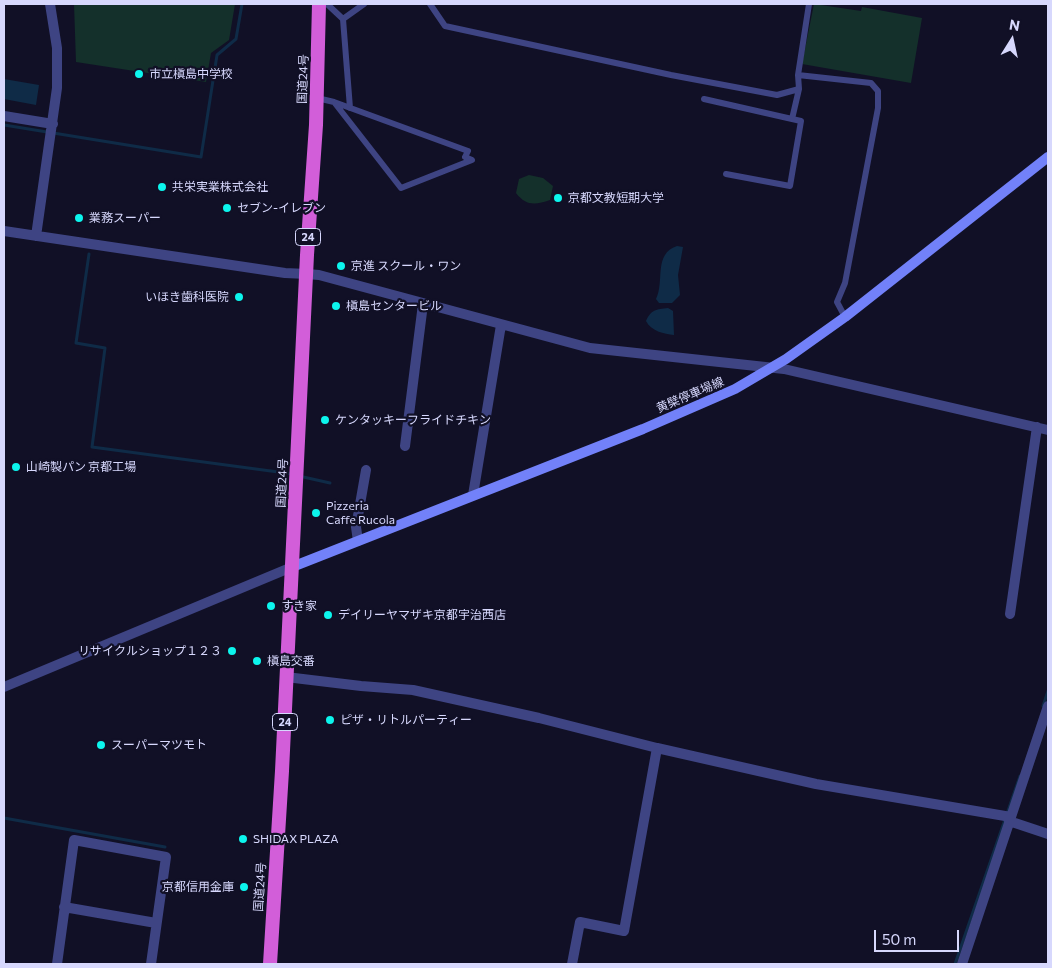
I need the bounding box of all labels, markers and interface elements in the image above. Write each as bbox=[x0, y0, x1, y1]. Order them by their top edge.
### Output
north arrow bbox=[987, 15, 1037, 65]
text: N bbox=[1008, 15, 1021, 34]
street label: 国道24号 bbox=[295, 54, 311, 104]
place label: 市立槇島中学校 bbox=[149, 67, 233, 81]
marker: 市立槇島中学校 bbox=[133, 68, 145, 80]
place label: 共栄実業株式会社 bbox=[172, 180, 268, 194]
marker: 共栄実業株式会社 bbox=[156, 181, 168, 193]
place label: 京都文教短期大学 bbox=[568, 191, 664, 205]
marker: 京都文教短期大学 bbox=[552, 192, 564, 204]
place label: セブン-イレブン bbox=[237, 201, 326, 215]
marker: セブン-イレブン bbox=[221, 202, 233, 214]
place label: 業務スーパー bbox=[89, 211, 161, 225]
marker: 業務スーパー bbox=[73, 212, 85, 224]
road number: 24 bbox=[296, 228, 320, 246]
place label: 京進 スクール・ワン bbox=[351, 259, 461, 273]
marker: 京進 スクール・ワン bbox=[335, 260, 347, 272]
place label: いほき歯科医院 bbox=[145, 290, 229, 304]
marker: いほき歯科医院 bbox=[233, 291, 245, 303]
place label: 槇島センタービル bbox=[346, 299, 442, 313]
marker: 槇島センタービル bbox=[330, 300, 342, 312]
street label: 黄檗停車場線 bbox=[654, 374, 726, 416]
place label: ケンタッキーフライドチキン bbox=[335, 413, 491, 427]
marker: ケンタッキーフライドチキン bbox=[319, 414, 331, 426]
street label: 国道24号 bbox=[274, 458, 290, 508]
place label: 山崎製パン 京都工場 bbox=[26, 460, 136, 474]
marker: 山崎製パン 京都工場 bbox=[10, 461, 22, 473]
place label: Pizzeria Caffe Rucola bbox=[326, 499, 395, 527]
marker: Pizzeria Caffe Rucola bbox=[310, 507, 322, 519]
place label: すき家 bbox=[281, 599, 317, 613]
marker: すき家 bbox=[265, 600, 277, 612]
place label: デイリーヤマザキ京都宇治西店 bbox=[338, 608, 506, 622]
marker: デイリーヤマザキ京都宇治西店 bbox=[322, 609, 334, 621]
place label: リサイクルショップ１２３ bbox=[78, 644, 222, 658]
marker: リサイクルショップ１２３ bbox=[226, 645, 238, 657]
place label: 槇島交番 bbox=[267, 654, 315, 668]
marker: 槇島交番 bbox=[251, 655, 263, 667]
place label: ピザ・リトルパーティー bbox=[340, 713, 472, 727]
road number: 24 bbox=[272, 714, 298, 730]
marker: ピザ・リトルパーティー bbox=[324, 714, 336, 726]
place label: スーパーマツモト bbox=[111, 738, 207, 752]
marker: スーパーマツモト bbox=[95, 739, 107, 751]
place label: SHIDAX PLAZA bbox=[253, 832, 339, 846]
marker: SHIDAX PLAZA bbox=[237, 833, 249, 845]
street label: 国道24号 bbox=[251, 862, 269, 912]
place label: 京都信用金庫 bbox=[162, 880, 234, 894]
marker: 京都信用金庫 bbox=[238, 881, 250, 893]
scale bar bbox=[877, 920, 962, 952]
text: 50 m bbox=[882, 930, 916, 948]

